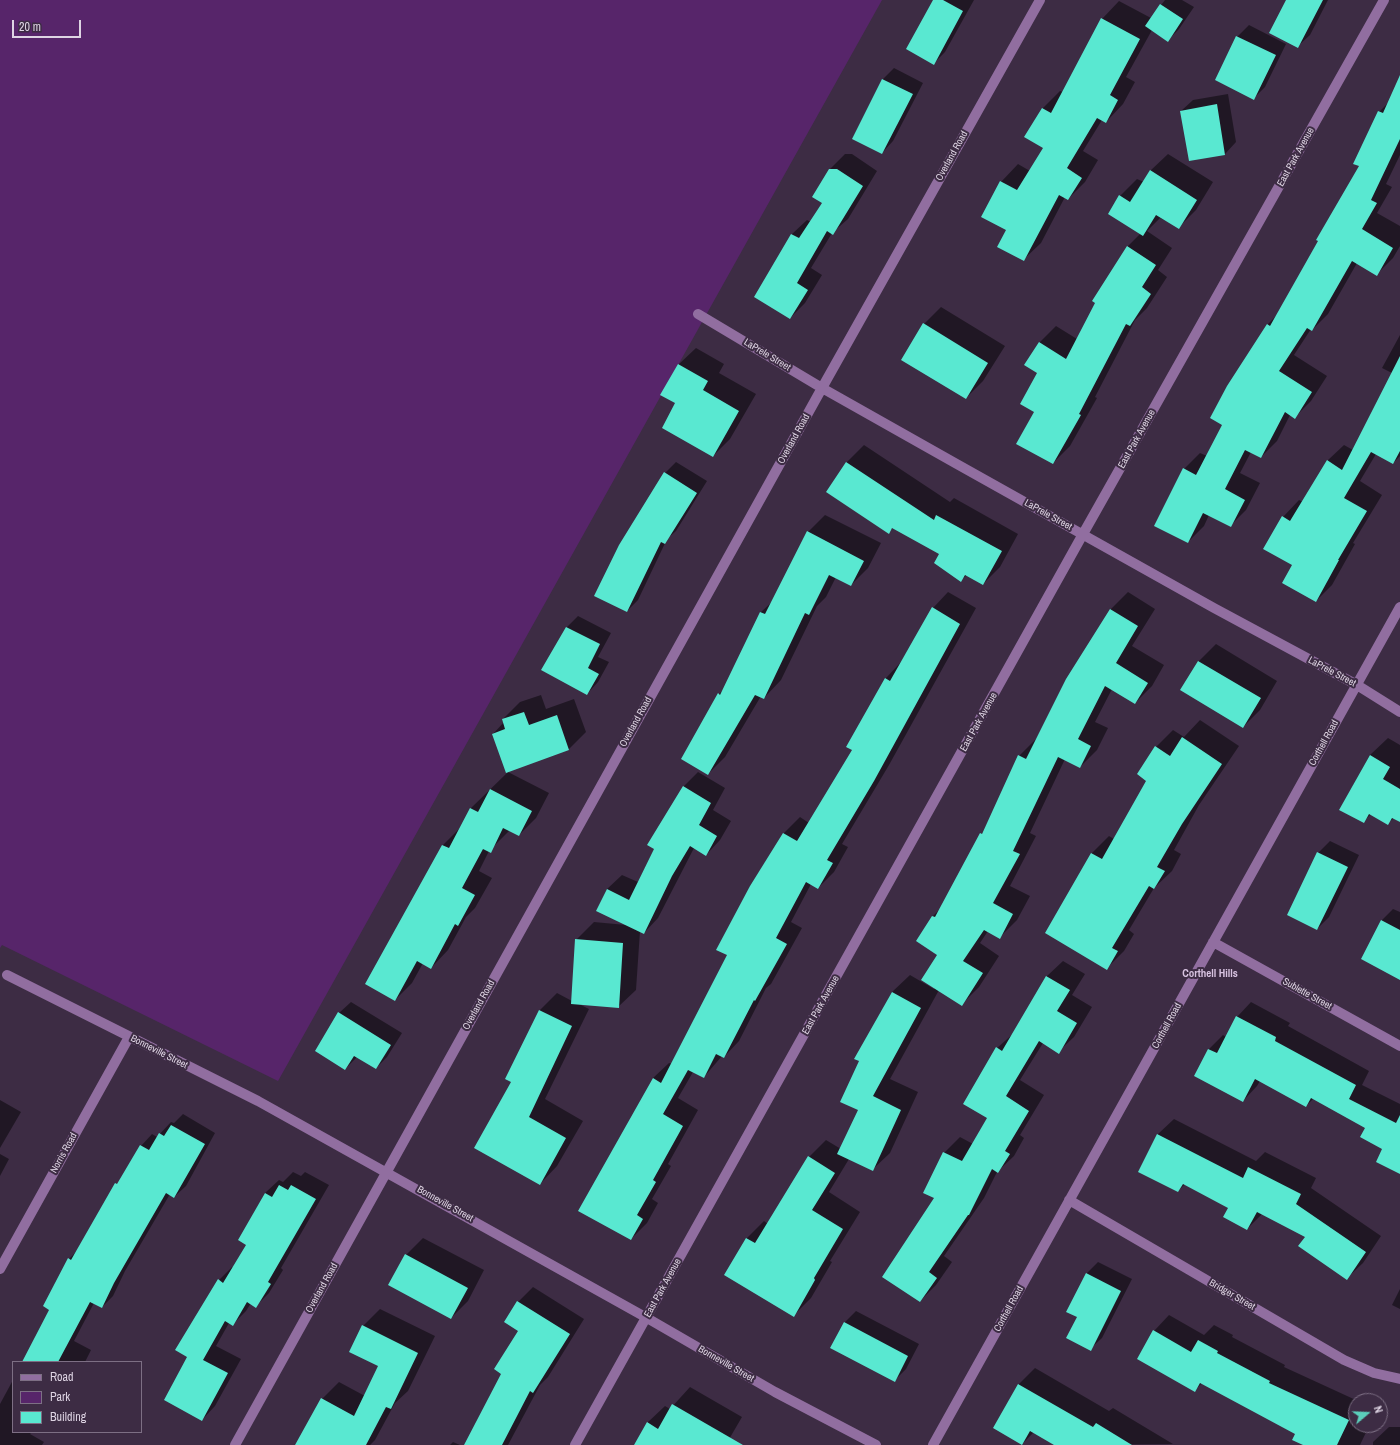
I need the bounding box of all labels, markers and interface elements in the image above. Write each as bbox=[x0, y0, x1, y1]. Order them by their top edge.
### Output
scale bar bbox=[14, 12, 83, 38]
text: 20 m bbox=[19, 19, 41, 35]
street label: East Park Avenue bbox=[1275, 125, 1317, 189]
street label: Overland Road bbox=[933, 129, 971, 183]
street label: LaPrele Street bbox=[741, 336, 793, 374]
street label: East Park Avenue bbox=[1116, 407, 1158, 471]
street label: Overland Road bbox=[775, 412, 813, 466]
street label: LaPrele Street bbox=[1022, 497, 1074, 533]
street label: LaPrele Street bbox=[1306, 654, 1358, 690]
street label: East Park Avenue bbox=[958, 690, 1000, 754]
street label: Overland Road bbox=[617, 695, 655, 749]
street label: Corthell Road bbox=[1307, 718, 1341, 768]
district label: Corthell Hills bbox=[1182, 967, 1238, 981]
street label: East Park Avenue bbox=[800, 973, 842, 1037]
street label: Sublette Street bbox=[1280, 976, 1334, 1012]
street label: Overland Road bbox=[460, 978, 498, 1032]
street label: Corthell Road bbox=[1150, 1001, 1184, 1051]
street label: Bonneville Street bbox=[128, 1032, 190, 1072]
street label: Norris Road bbox=[48, 1131, 80, 1175]
street label: Bonneville Street bbox=[415, 1184, 475, 1224]
street label: East Park Avenue bbox=[642, 1256, 684, 1320]
street label: Overland Road bbox=[303, 1261, 341, 1315]
street label: Bridger Street bbox=[1207, 1277, 1257, 1313]
street label: Corthell Road bbox=[992, 1284, 1026, 1334]
street label: Bonneville Street bbox=[696, 1343, 756, 1385]
legend bbox=[12, 1361, 142, 1433]
text: Road bbox=[50, 1369, 74, 1385]
text: Park bbox=[50, 1389, 70, 1405]
north arrow bbox=[1348, 1393, 1388, 1433]
text: N bbox=[1371, 1404, 1386, 1415]
text: Building bbox=[50, 1409, 86, 1425]

